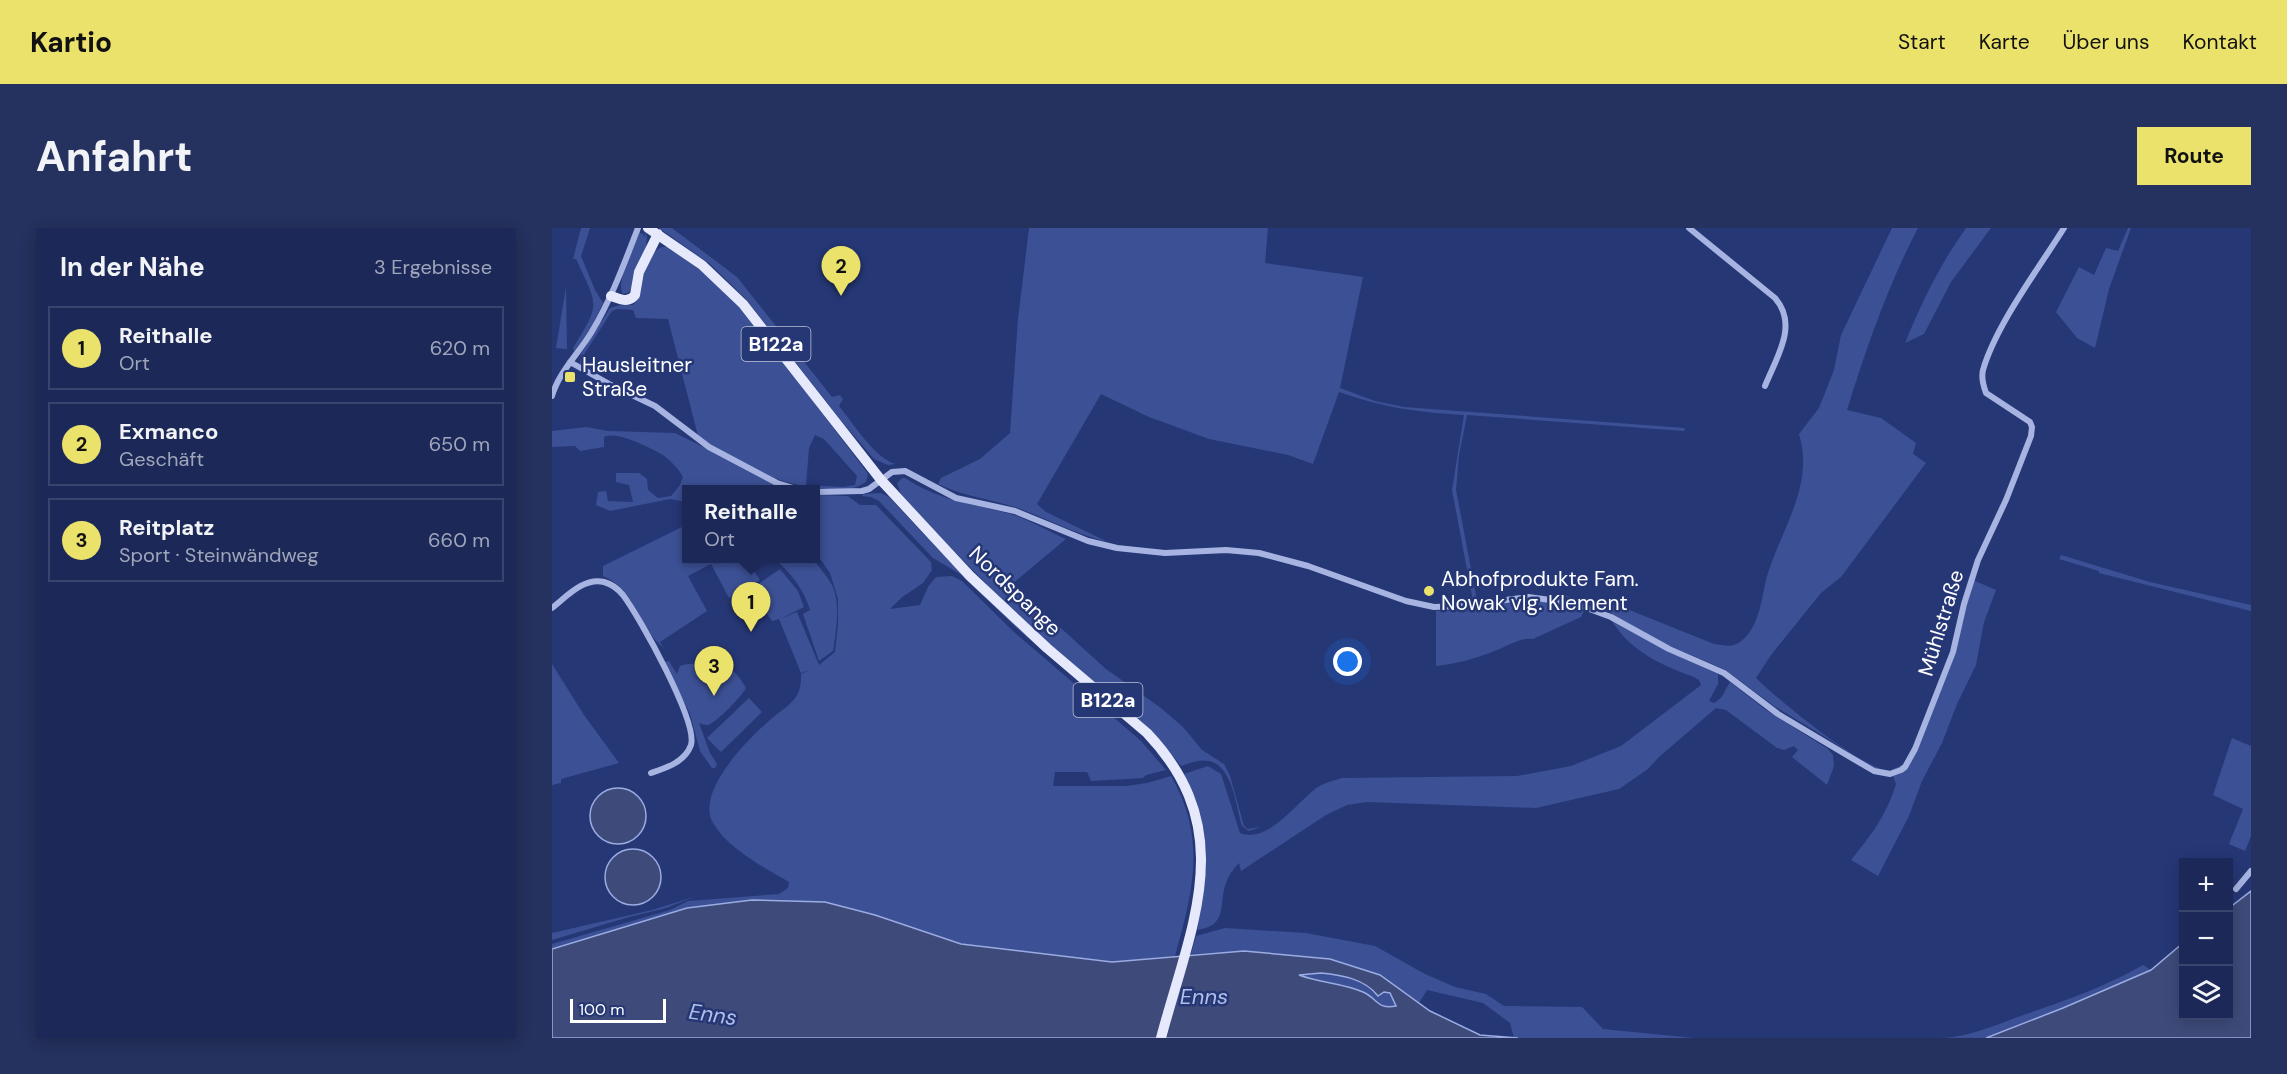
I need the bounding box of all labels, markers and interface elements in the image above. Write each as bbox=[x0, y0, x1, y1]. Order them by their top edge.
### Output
text: Kartio bbox=[30, 24, 112, 61]
text: Start bbox=[1898, 28, 1946, 56]
text: Karte bbox=[1979, 28, 2030, 56]
text: Über uns bbox=[2063, 28, 2149, 56]
text: Kontakt bbox=[2182, 28, 2257, 56]
button: Route bbox=[2137, 127, 2251, 185]
text: Anfahrt bbox=[36, 129, 192, 184]
pin: 2 bbox=[822, 247, 860, 296]
text: In der Nähe bbox=[60, 250, 205, 284]
text: 3 Ergebnisse bbox=[374, 254, 492, 280]
text: Reithalle bbox=[119, 321, 213, 350]
road number: B122a bbox=[742, 327, 810, 361]
text: 1 bbox=[78, 335, 85, 361]
text: 620 m bbox=[430, 335, 490, 361]
text: Ort bbox=[119, 350, 150, 376]
place label: Hausleitner Straße bbox=[582, 351, 692, 403]
marker: Hausleitner Straße bbox=[563, 370, 577, 384]
text: Exmanco bbox=[119, 417, 218, 446]
text: 2 bbox=[76, 431, 87, 457]
text: 650 m bbox=[429, 431, 490, 457]
text: Geschäft bbox=[119, 446, 204, 472]
popup bbox=[682, 485, 820, 563]
text: Reithalle bbox=[704, 497, 798, 526]
text: Reitplatz bbox=[119, 513, 214, 542]
text: Ort bbox=[704, 526, 735, 552]
text: 3 bbox=[75, 527, 88, 553]
text: 660 m bbox=[428, 527, 490, 553]
street label: Nordspange bbox=[963, 540, 1067, 642]
text: Sport · Steinwändweg bbox=[119, 542, 319, 568]
place label: Abhofprodukte Fam. Nowak vlg. Klement bbox=[1441, 565, 1639, 617]
street label: Mühlstraße bbox=[1912, 566, 1970, 679]
pin: 1 bbox=[732, 582, 770, 632]
marker: Abhofprodukte Fam. Nowak vlg. Klement bbox=[1422, 584, 1436, 598]
pin: 3 bbox=[694, 646, 734, 696]
your location bbox=[1333, 647, 1362, 676]
road number: B122a bbox=[1074, 683, 1142, 717]
map controls bbox=[2179, 858, 2233, 1020]
button: + bbox=[2179, 858, 2233, 912]
button: − bbox=[2179, 912, 2233, 966]
button: layers bbox=[2179, 966, 2233, 1020]
water label: Enns bbox=[1180, 982, 1228, 1011]
scale bar bbox=[570, 996, 666, 1024]
water label: Enns bbox=[687, 997, 739, 1032]
text: 100 m bbox=[579, 999, 624, 1020]

